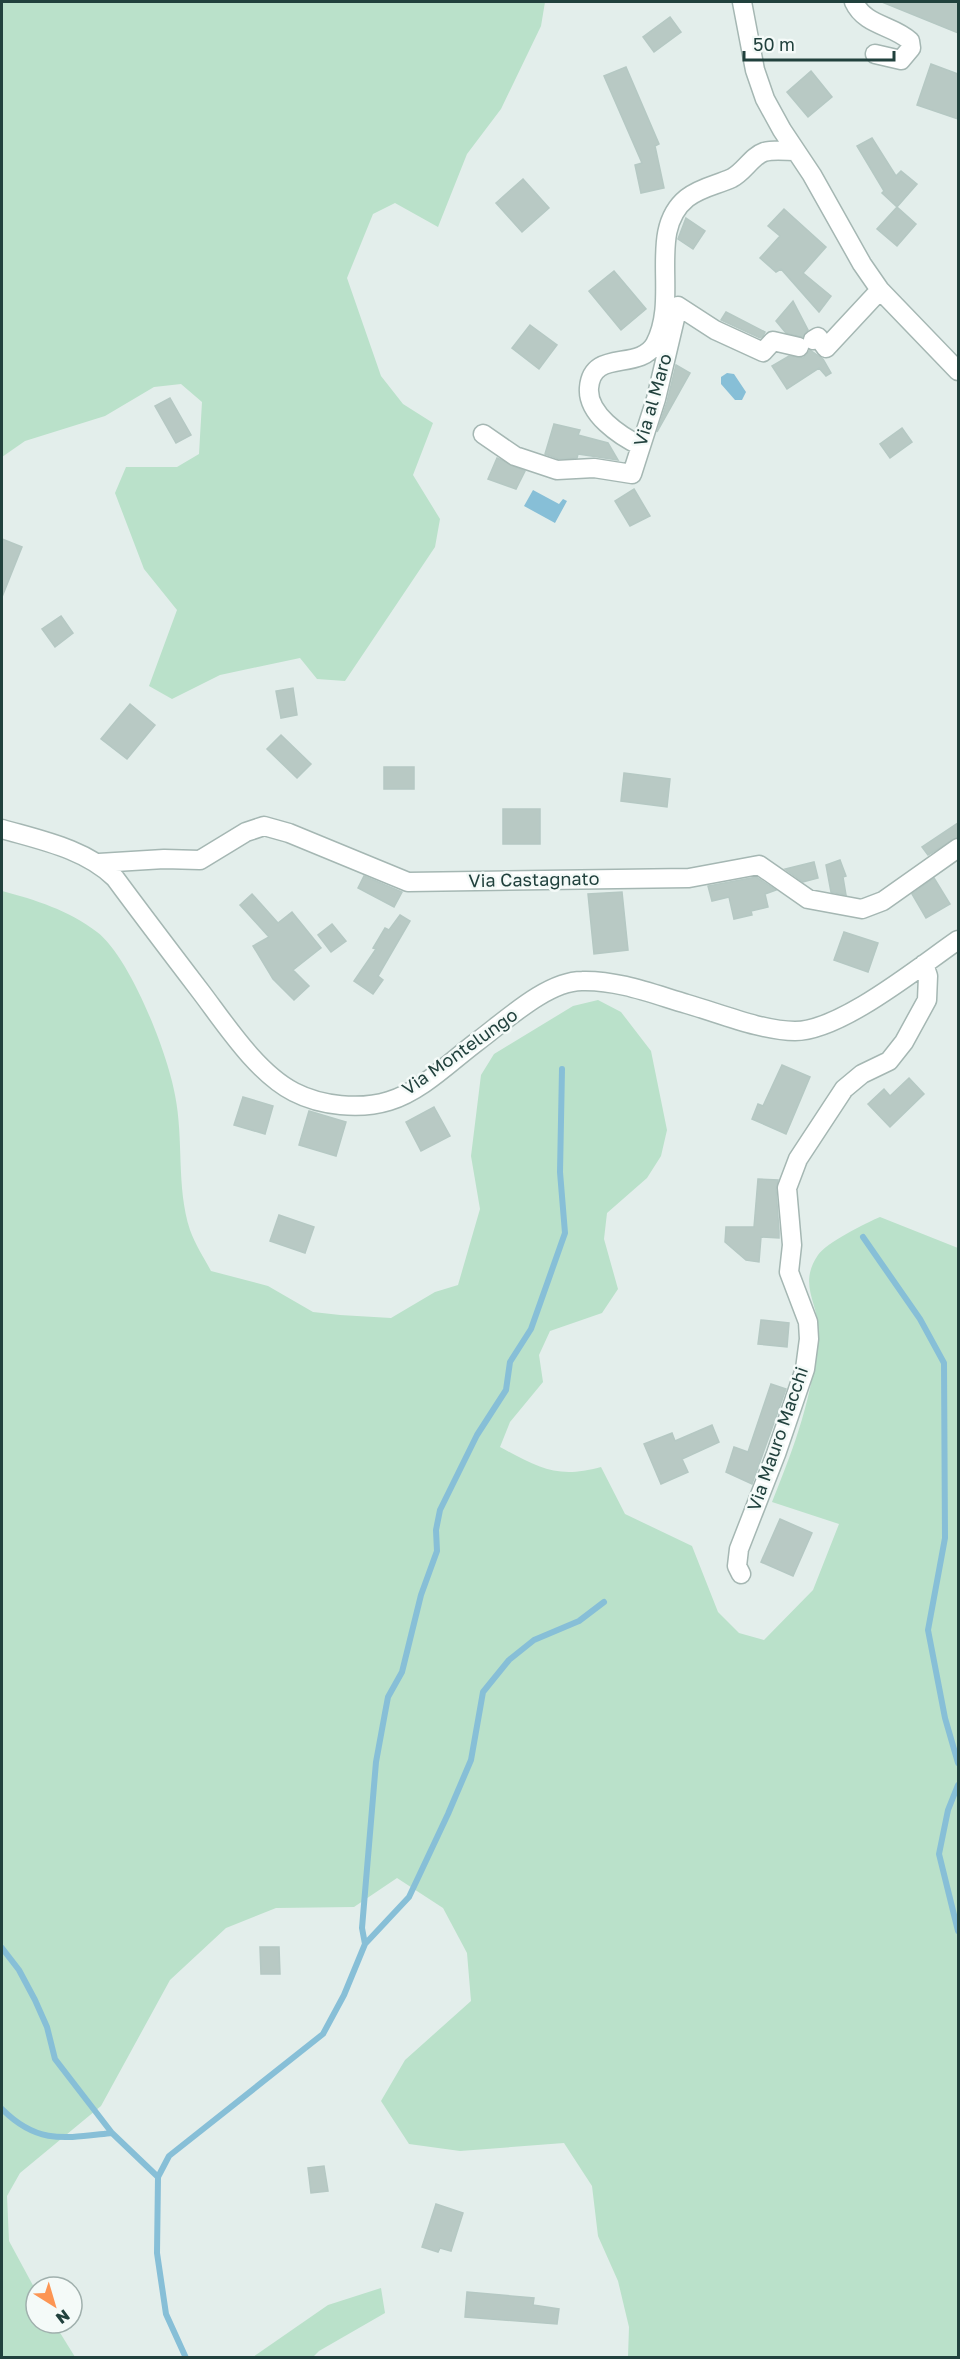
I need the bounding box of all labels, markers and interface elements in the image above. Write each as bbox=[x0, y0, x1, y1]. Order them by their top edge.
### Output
scale bar bbox=[744, 24, 894, 62]
text: 50 m bbox=[753, 33, 795, 55]
street label: Via al Maro bbox=[628, 351, 676, 449]
street label: Via Castagnato bbox=[468, 867, 600, 891]
street label: Via Montelungo bbox=[397, 1003, 521, 1099]
street label: Via Mauro Macchi bbox=[742, 1364, 812, 1514]
north arrow bbox=[24, 2275, 84, 2335]
text: N bbox=[52, 2305, 74, 2329]

